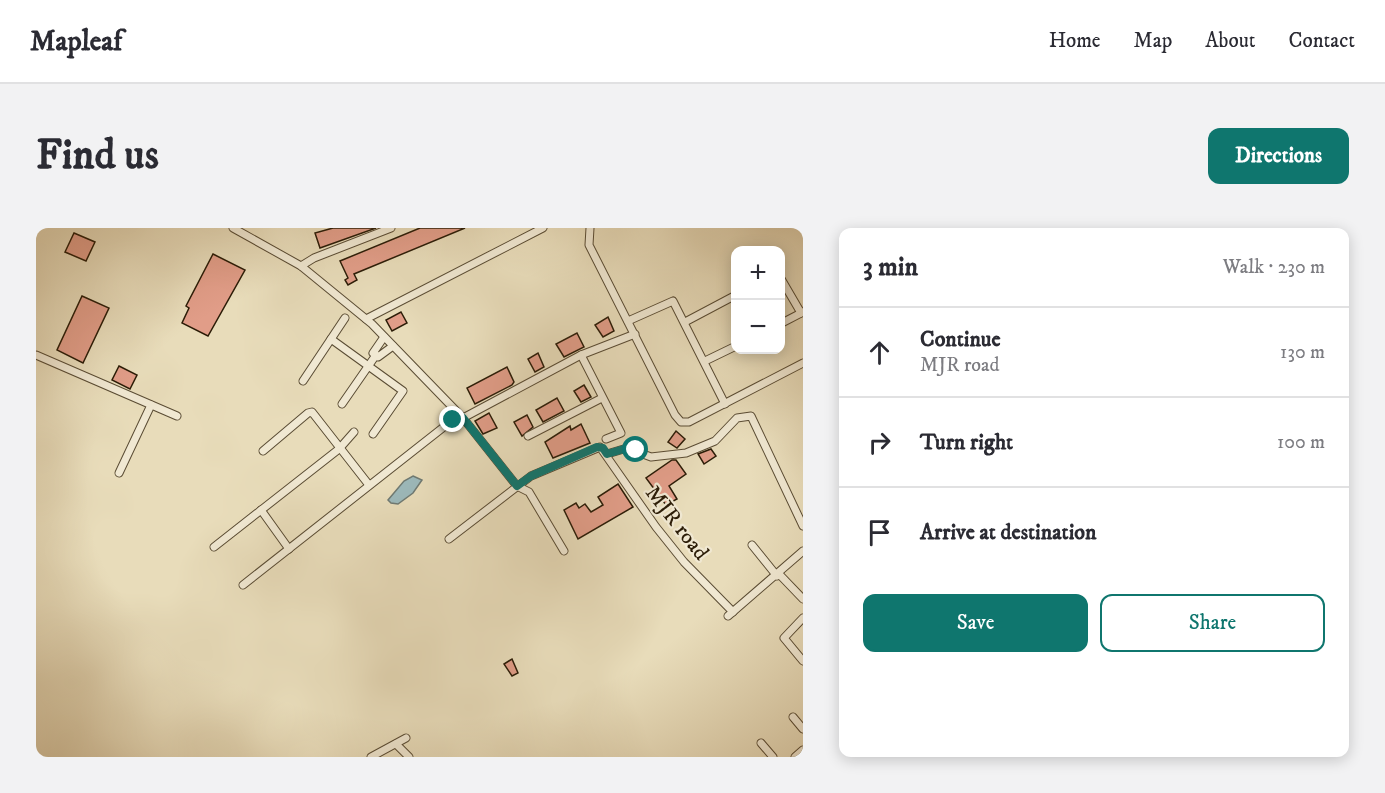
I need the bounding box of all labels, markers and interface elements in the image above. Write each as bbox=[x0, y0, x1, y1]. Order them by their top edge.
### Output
text: Mapleaf bbox=[30, 24, 122, 59]
text: Home bbox=[1049, 28, 1101, 54]
text: Map bbox=[1134, 28, 1172, 54]
text: About bbox=[1205, 28, 1256, 54]
text: Contact bbox=[1289, 28, 1355, 54]
button: Directions bbox=[1208, 128, 1349, 184]
text: Find us bbox=[36, 130, 159, 182]
map controls bbox=[731, 246, 785, 354]
button: + bbox=[731, 246, 785, 300]
text: 3 min bbox=[863, 251, 918, 284]
text: Walk · 230 m bbox=[1223, 255, 1325, 280]
button: − bbox=[731, 300, 785, 354]
text: Continue bbox=[920, 326, 1001, 353]
icon: ahead bbox=[863, 336, 896, 369]
text: 130 m bbox=[1280, 340, 1325, 365]
text: MJR road bbox=[920, 353, 1000, 378]
route end bbox=[439, 406, 465, 432]
icon: right bbox=[863, 426, 896, 459]
text: Turn right bbox=[920, 429, 1013, 456]
text: 100 m bbox=[1277, 430, 1325, 455]
route start bbox=[622, 436, 648, 462]
street label: MJR road bbox=[639, 480, 714, 566]
icon: arrive bbox=[863, 516, 896, 549]
text: Arrive at destination bbox=[920, 519, 1097, 546]
button: Save bbox=[863, 594, 1088, 652]
button: Share bbox=[1100, 594, 1325, 652]

